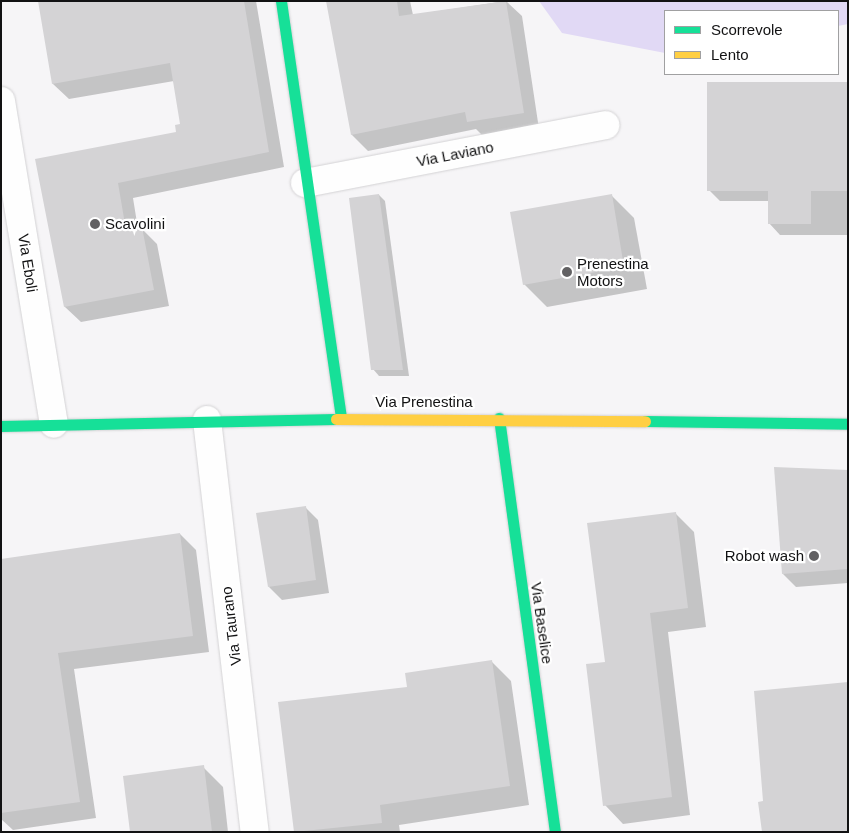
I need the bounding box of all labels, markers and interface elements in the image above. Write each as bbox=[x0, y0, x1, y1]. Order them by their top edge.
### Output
legend bbox=[664, 10, 839, 75]
text: Scorrevole bbox=[711, 21, 783, 38]
text: Lento bbox=[711, 46, 749, 63]
street label: Via Laviano bbox=[415, 138, 495, 170]
place label: Scavolini bbox=[105, 215, 165, 233]
marker: Scavolini bbox=[89, 218, 101, 230]
street label: Via Eboli bbox=[15, 232, 41, 294]
place label: Prenestina Motors bbox=[577, 254, 649, 289]
marker: Prenestina Motors bbox=[561, 266, 573, 278]
street label: Via Prenestina bbox=[375, 393, 473, 411]
place label: Robot wash bbox=[725, 547, 804, 565]
marker: Robot wash bbox=[808, 550, 820, 562]
street label: Via Baselice bbox=[527, 581, 557, 665]
street label: Via Taurano bbox=[217, 585, 245, 667]

